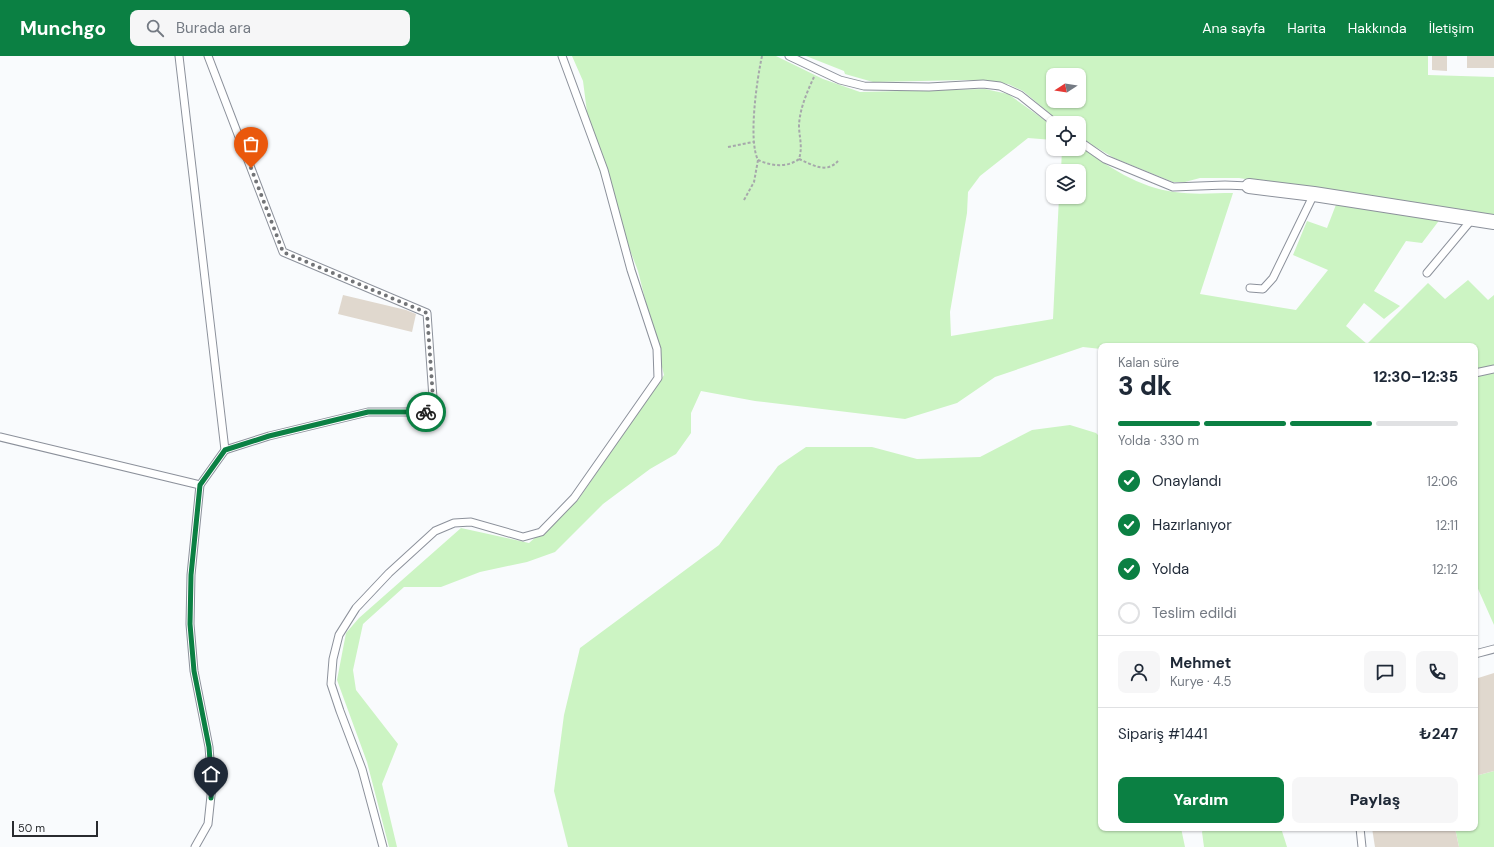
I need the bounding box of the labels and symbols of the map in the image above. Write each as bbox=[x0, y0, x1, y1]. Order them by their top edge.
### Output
north arrow bbox=[1046, 68, 1086, 108]
pin bbox=[234, 127, 268, 168]
courier bbox=[406, 392, 446, 432]
pin bbox=[194, 757, 228, 798]
scale bar bbox=[12, 819, 98, 838]

